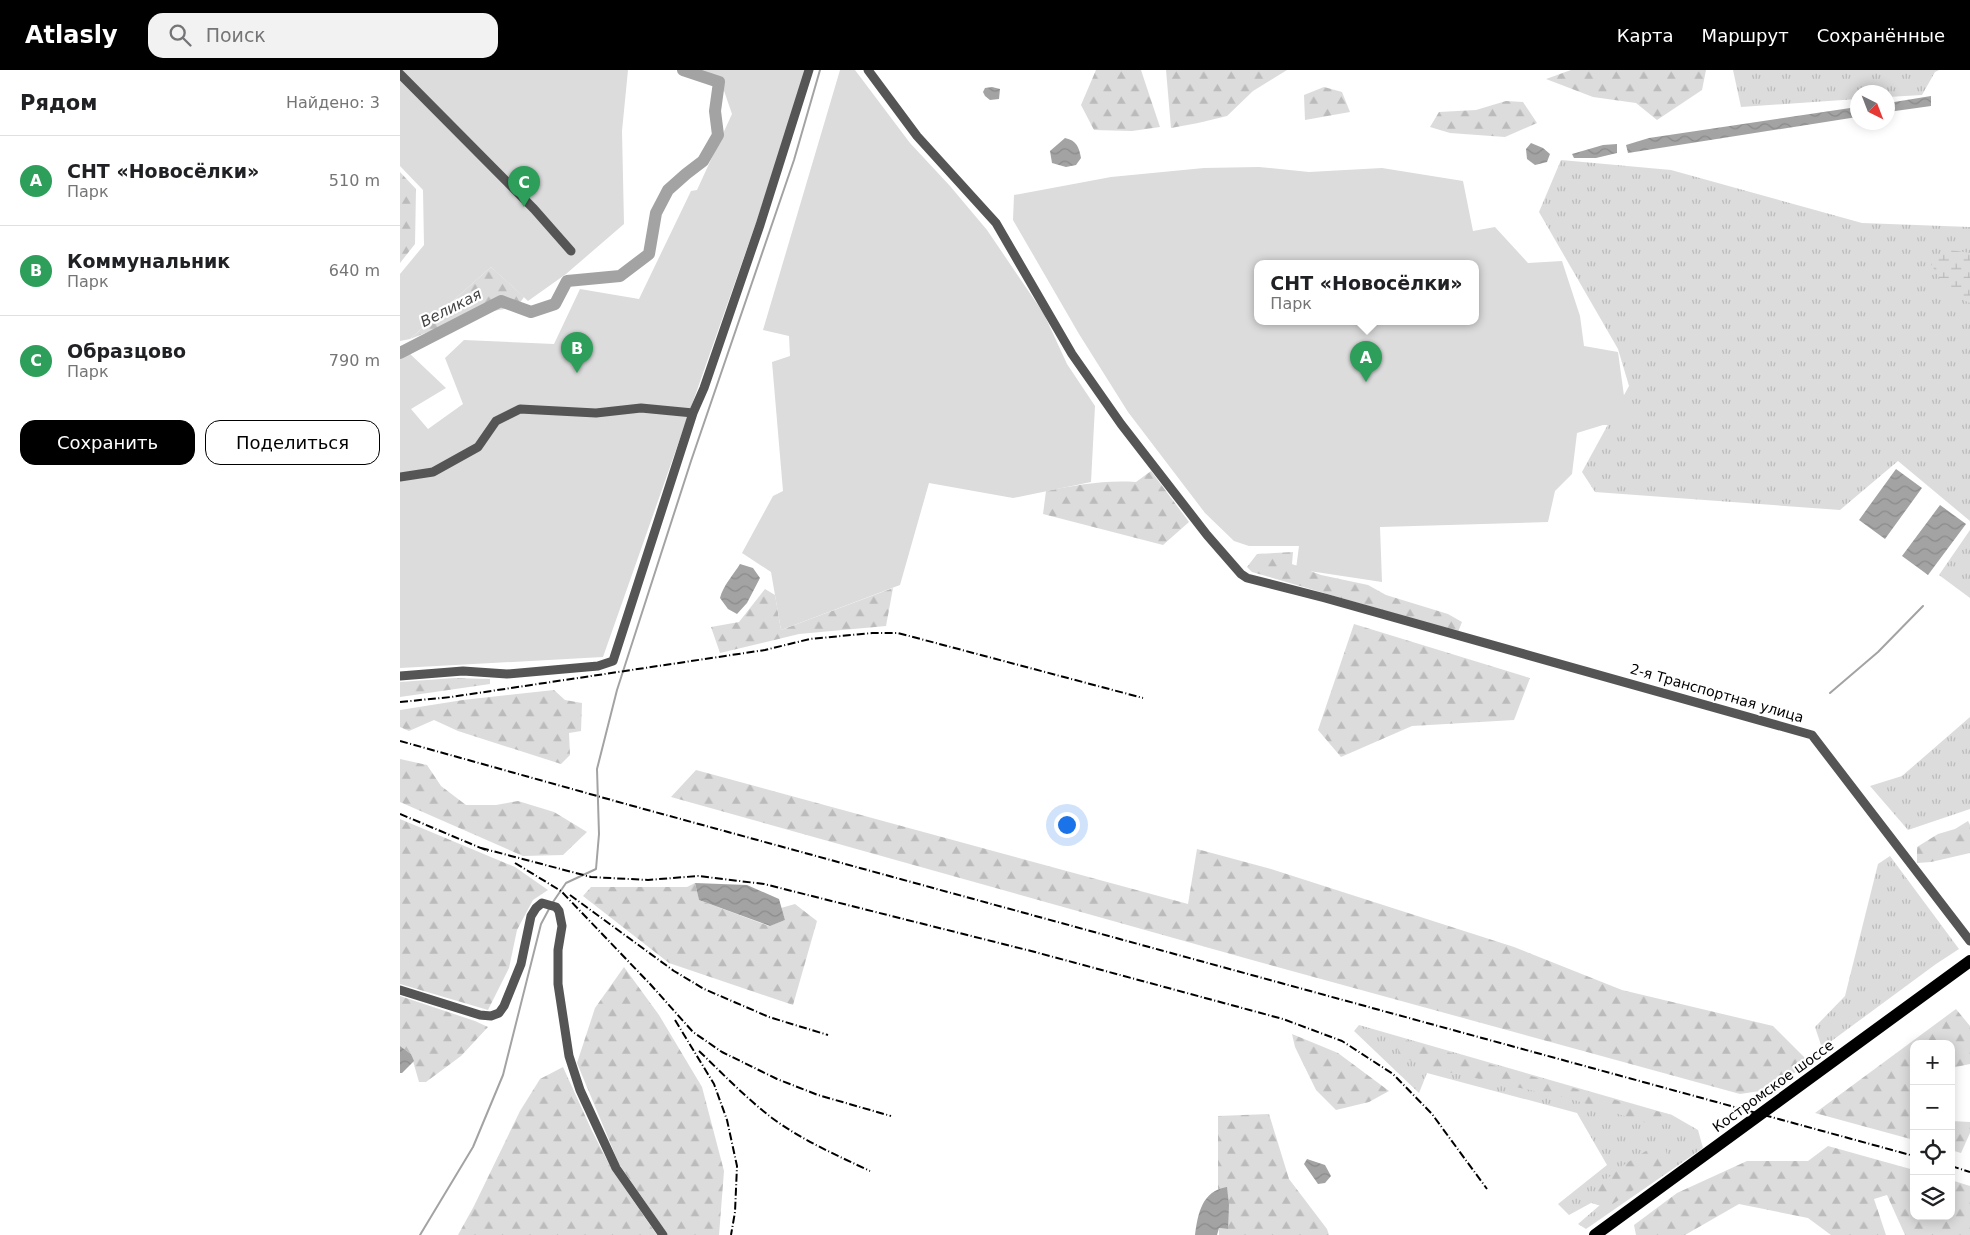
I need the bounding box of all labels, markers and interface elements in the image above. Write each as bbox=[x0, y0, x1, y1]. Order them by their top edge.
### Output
search box bbox=[148, 13, 498, 58]
text: Atlasly bbox=[25, 21, 118, 49]
icon: search bbox=[166, 21, 194, 49]
text: Поиск bbox=[206, 24, 266, 46]
text: Карта bbox=[1617, 25, 1674, 46]
text: Маршрут bbox=[1702, 25, 1789, 46]
text: Сохранённые bbox=[1817, 25, 1945, 46]
north arrow bbox=[1850, 85, 1895, 130]
text: Рядом bbox=[20, 91, 97, 115]
text: Найдено: 3 bbox=[286, 93, 380, 112]
text: СНТ «Новосёлки» bbox=[67, 160, 259, 182]
pin: C bbox=[508, 166, 540, 207]
text: A bbox=[30, 171, 42, 190]
text: 510 m bbox=[329, 171, 380, 190]
text: Парк bbox=[67, 182, 109, 201]
text: Коммунальник bbox=[67, 250, 230, 272]
popup bbox=[1254, 260, 1479, 325]
text: B bbox=[30, 261, 42, 280]
text: 640 m bbox=[329, 261, 380, 280]
text: Парк bbox=[67, 272, 109, 291]
text: СНТ «Новосёлки» bbox=[1270, 272, 1463, 294]
water label: Великая bbox=[417, 285, 485, 331]
text: Парк bbox=[1270, 294, 1312, 313]
pin: B bbox=[561, 332, 593, 373]
text: Образцово bbox=[67, 340, 186, 362]
pin: A bbox=[1350, 341, 1382, 382]
text: C bbox=[30, 351, 42, 370]
text: 790 m bbox=[329, 351, 380, 370]
text: Парк bbox=[67, 362, 109, 381]
button: Сохранить bbox=[20, 420, 195, 465]
button: Поделиться bbox=[205, 420, 380, 465]
street label: 2-я Транспортная улица bbox=[1629, 661, 1805, 725]
your location bbox=[1054, 812, 1080, 838]
street label: Костромское шоссе bbox=[1709, 1037, 1837, 1135]
map controls bbox=[1910, 1040, 1955, 1220]
button: + bbox=[1910, 1040, 1955, 1085]
button: − bbox=[1910, 1085, 1955, 1130]
button: locate bbox=[1910, 1130, 1955, 1175]
button: layers bbox=[1910, 1175, 1955, 1220]

